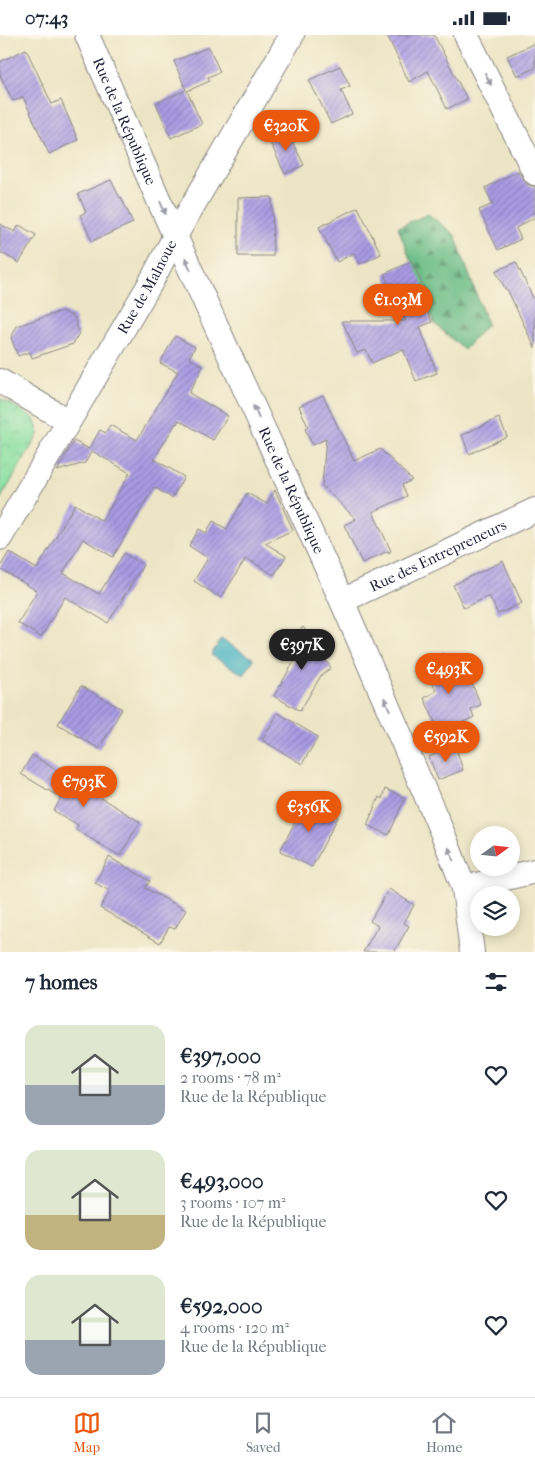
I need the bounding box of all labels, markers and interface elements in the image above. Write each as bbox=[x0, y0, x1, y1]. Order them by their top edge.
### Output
text: 07:43 bbox=[25, 7, 68, 29]
street label: Rue de la République bbox=[89, 55, 160, 188]
one-way arrow bbox=[484, 71, 492, 86]
pin: €320K bbox=[251, 109, 321, 152]
text: €320K bbox=[264, 116, 308, 135]
one-way arrow bbox=[159, 201, 167, 215]
street label: Rue de Malnoue bbox=[113, 236, 181, 337]
one-way arrow bbox=[184, 257, 192, 271]
pin: €1.03M bbox=[357, 283, 439, 326]
text: €1.03M bbox=[374, 290, 422, 309]
one-way arrow bbox=[251, 405, 259, 419]
street label: Rue de la République bbox=[255, 424, 328, 557]
street label: Rue des Entrepreneurs bbox=[367, 516, 510, 596]
pin: €397K bbox=[267, 629, 337, 671]
text: €397K bbox=[280, 635, 324, 654]
pin: €493K bbox=[414, 653, 484, 695]
text: €493K bbox=[426, 659, 472, 678]
one-way arrow bbox=[382, 697, 390, 711]
pin: €592K bbox=[411, 721, 481, 763]
text: €592K bbox=[424, 727, 468, 746]
pin: €793K bbox=[49, 765, 119, 808]
text: €793K bbox=[62, 772, 106, 791]
pin: €356K bbox=[274, 791, 344, 833]
text: €356K bbox=[287, 797, 331, 816]
north arrow bbox=[470, 826, 520, 876]
map controls bbox=[470, 826, 520, 936]
one-way arrow bbox=[447, 846, 454, 861]
button: layers bbox=[470, 886, 520, 936]
icon: filters bbox=[482, 968, 510, 996]
text: 7 homes bbox=[25, 970, 97, 994]
text: €397,000 bbox=[180, 1044, 261, 1068]
icon: home bbox=[65, 1045, 125, 1105]
icon: heart bbox=[482, 1061, 510, 1089]
text: 2 rooms · 78 m² bbox=[180, 1068, 281, 1087]
text: Rue de la République bbox=[180, 1087, 326, 1106]
text: €493,000 bbox=[180, 1169, 264, 1193]
icon: home bbox=[65, 1170, 125, 1230]
icon: heart bbox=[482, 1186, 510, 1214]
text: 3 rooms · 107 m² bbox=[180, 1193, 286, 1212]
text: Rue de la République bbox=[180, 1212, 326, 1231]
text: €592,000 bbox=[180, 1294, 262, 1318]
icon: home bbox=[65, 1295, 125, 1355]
icon: heart bbox=[482, 1311, 510, 1339]
text: 4 rooms · 120 m² bbox=[180, 1318, 289, 1337]
text: Rue de la République bbox=[180, 1337, 326, 1356]
tab: Map bbox=[73, 1409, 101, 1456]
tab: Saved bbox=[246, 1409, 281, 1456]
tab: Home bbox=[426, 1409, 462, 1456]

